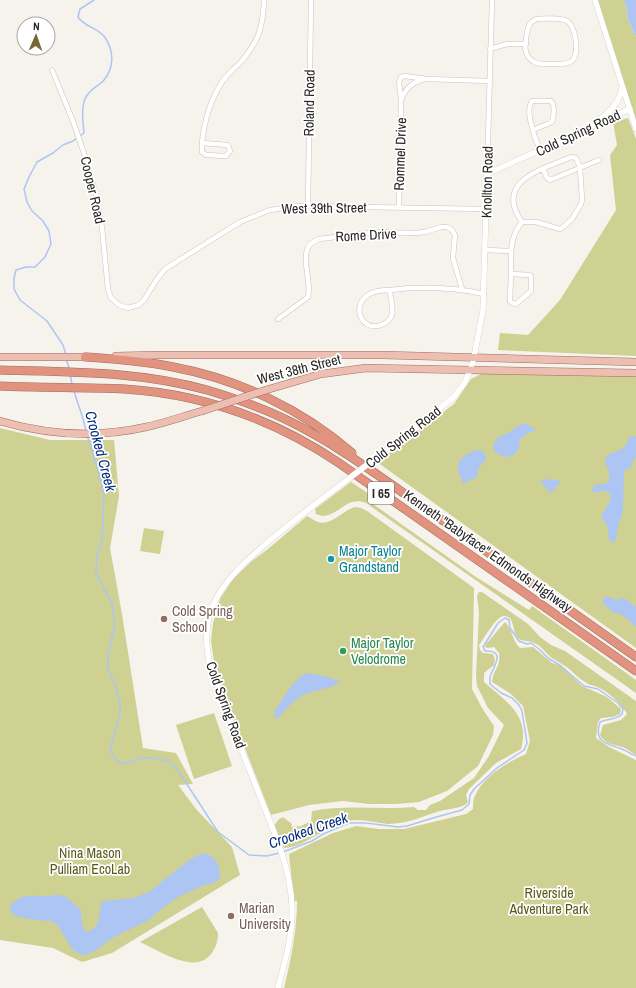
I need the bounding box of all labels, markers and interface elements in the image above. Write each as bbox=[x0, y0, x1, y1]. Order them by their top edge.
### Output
north arrow bbox=[16, 16, 56, 56]
text: N bbox=[33, 19, 40, 33]
street label: Roland Road bbox=[299, 69, 319, 137]
street label: Cold Spring Road bbox=[533, 106, 623, 160]
street label: Rommel Drive bbox=[390, 117, 410, 191]
street label: Knollton Road bbox=[477, 146, 497, 218]
street label: Cooper Road bbox=[77, 155, 109, 225]
street label: West 39th Street bbox=[281, 198, 367, 218]
street label: Rome Drive bbox=[335, 224, 397, 246]
street label: West 38th Street bbox=[255, 350, 343, 388]
street label: Cold Spring Road bbox=[361, 402, 445, 472]
water label: Crooked Creek bbox=[80, 408, 122, 494]
road number: I 65 bbox=[368, 482, 394, 504]
street label: Kenneth "Babyface" Edmonds Highway bbox=[400, 486, 576, 616]
place label: Major Taylor Grandstand bbox=[339, 542, 402, 576]
marker: Major Taylor Grandstand bbox=[326, 554, 336, 564]
place label: Cold Spring School bbox=[172, 602, 233, 636]
marker: Cold Spring School bbox=[159, 614, 169, 624]
place label: Major Taylor Velodrome bbox=[351, 634, 414, 668]
marker: Major Taylor Velodrome bbox=[338, 646, 348, 656]
street label: Cold Spring Road bbox=[202, 659, 250, 751]
water label: Crooked Creek bbox=[265, 806, 351, 853]
park label: Nina Mason Pulliam EcoLab bbox=[50, 844, 130, 878]
park label: Riverside Adventure Park bbox=[508, 884, 589, 918]
place label: Marian University bbox=[239, 899, 291, 933]
marker: Marian University bbox=[226, 911, 236, 921]

